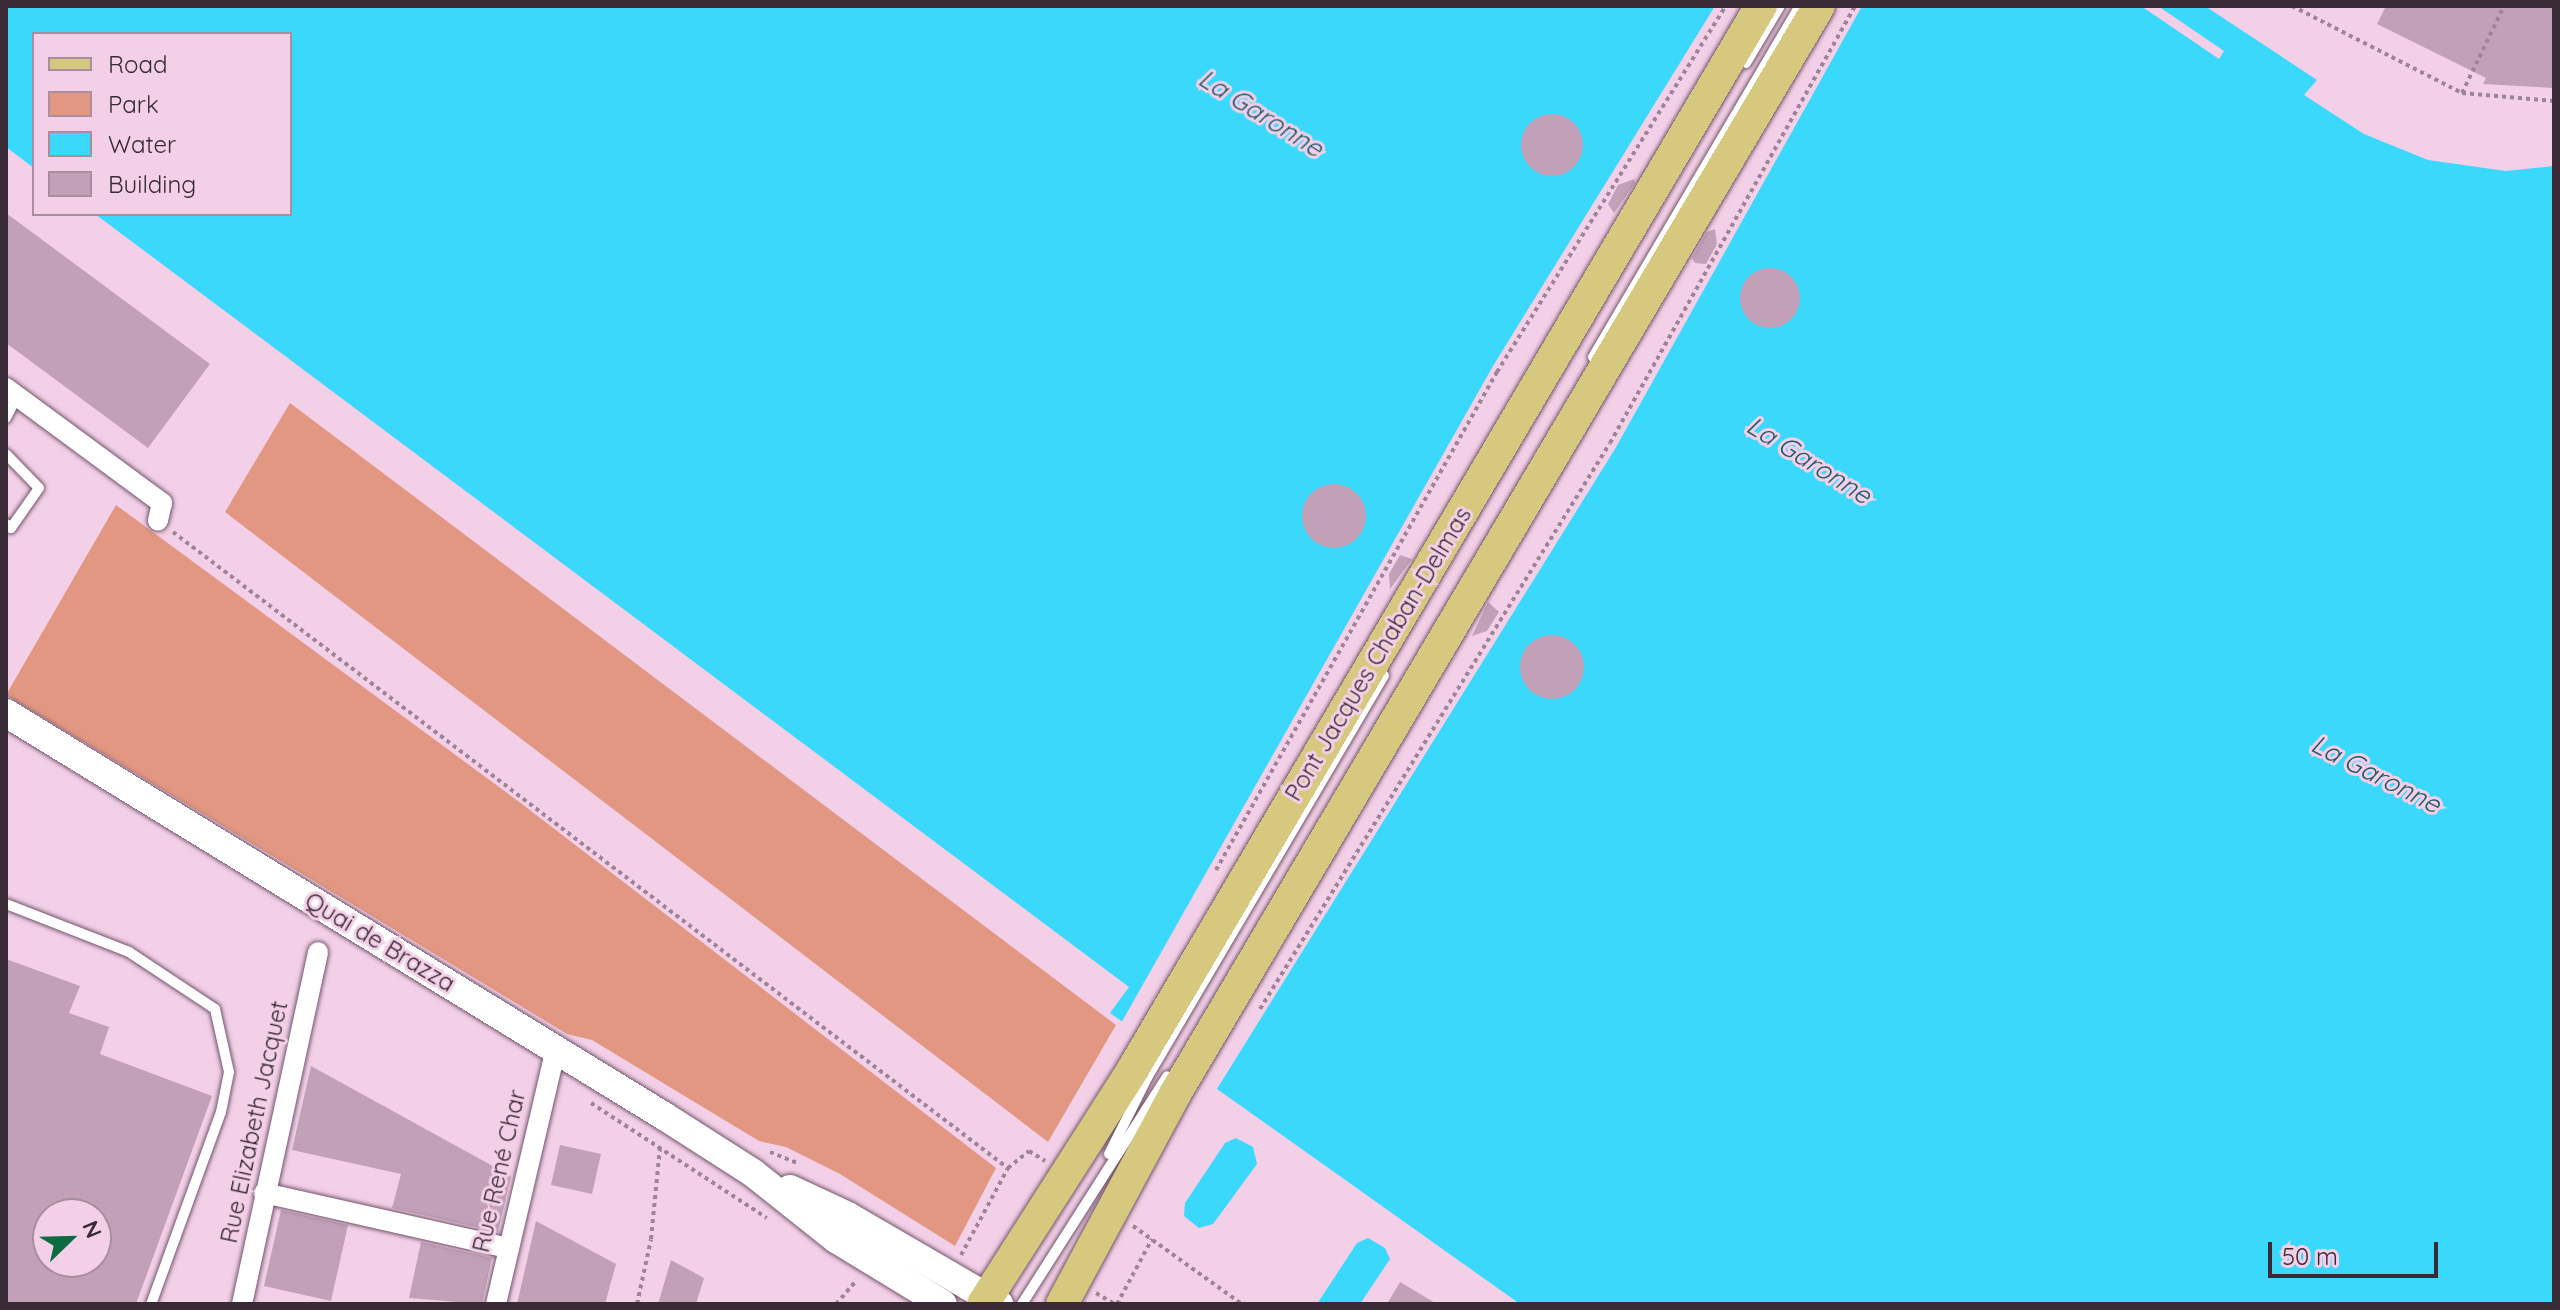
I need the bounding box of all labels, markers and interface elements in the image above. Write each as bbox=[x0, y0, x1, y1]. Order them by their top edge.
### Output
legend bbox=[32, 32, 292, 216]
text: Road bbox=[108, 49, 168, 79]
water label: La Garonne bbox=[1193, 62, 1329, 164]
text: Park bbox=[108, 89, 159, 119]
text: Water bbox=[108, 129, 176, 159]
text: Building bbox=[108, 169, 196, 199]
water label: La Garonne bbox=[1741, 409, 1877, 511]
street label: Pont Jacques Chaban-Delmas bbox=[1279, 502, 1477, 806]
water label: La Garonne bbox=[2306, 728, 2446, 820]
street label: Quai de Brazza bbox=[300, 886, 460, 998]
street label: Rue Elizabeth Jacquet bbox=[214, 998, 294, 1246]
street label: Rue René Char bbox=[466, 1087, 532, 1255]
north arrow bbox=[32, 1198, 112, 1278]
text: N bbox=[76, 1216, 108, 1242]
scale bar bbox=[2272, 1226, 2442, 1276]
text: 50 m bbox=[2282, 1241, 2338, 1271]

